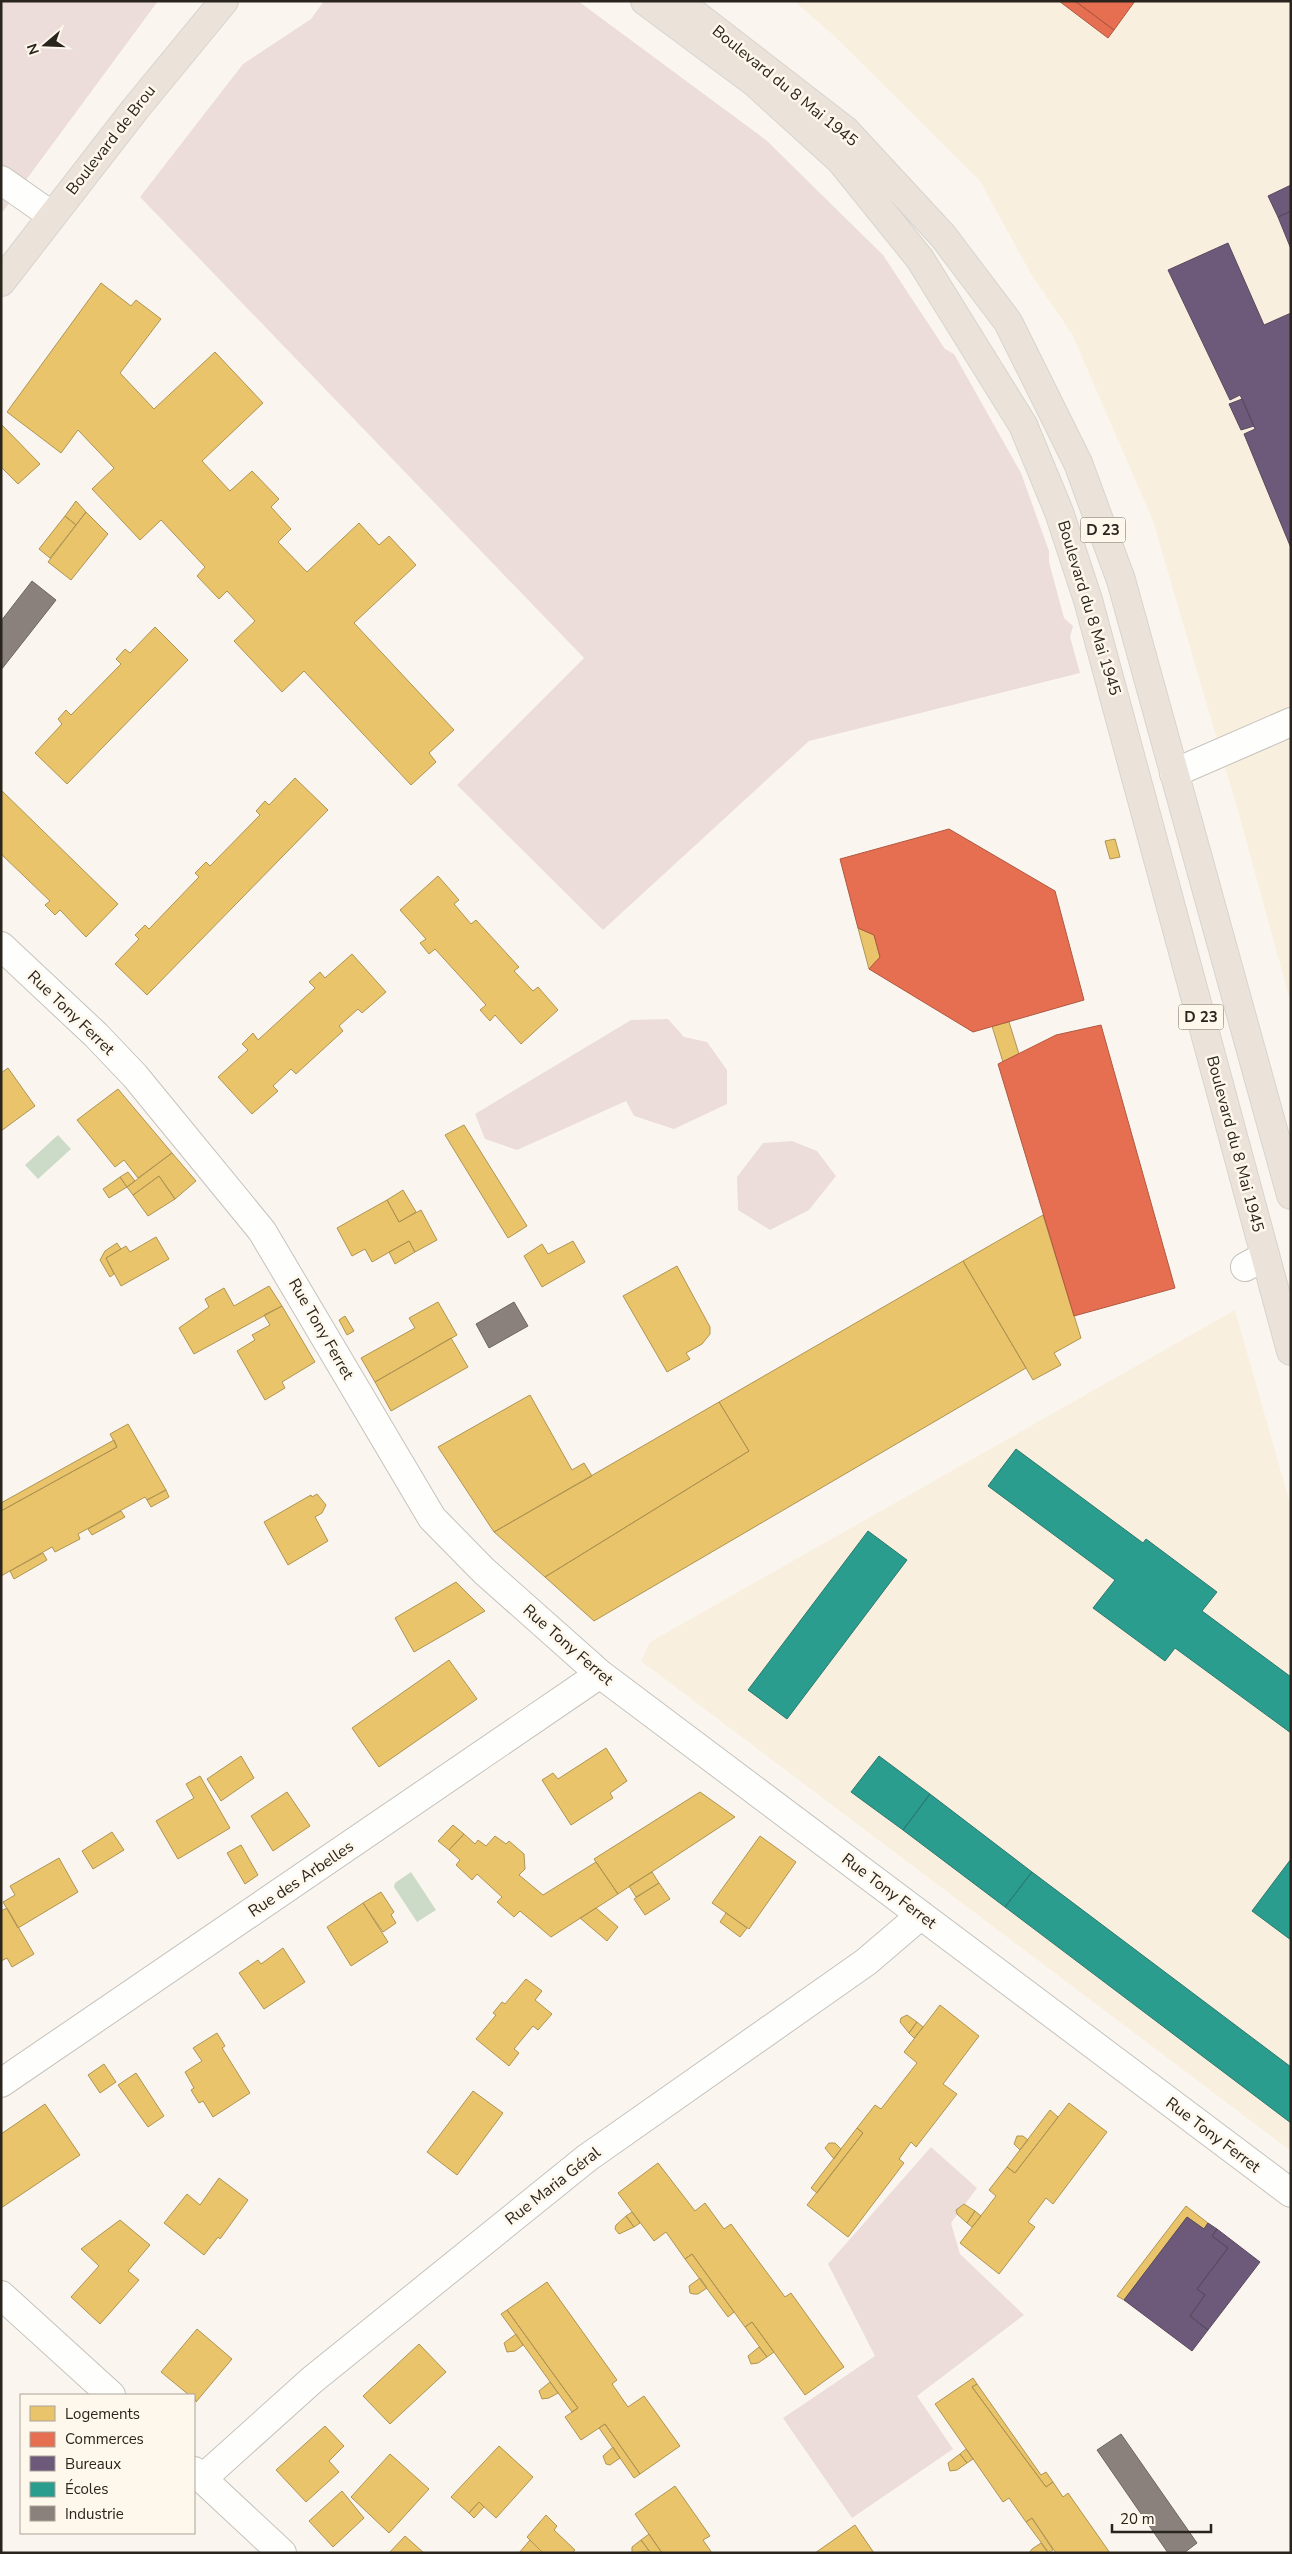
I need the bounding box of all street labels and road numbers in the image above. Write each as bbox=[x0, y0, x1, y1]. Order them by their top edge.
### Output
street label: Boulevard du 8 Mai 1945 bbox=[707, 20, 863, 152]
street label: Boulevard de Brou bbox=[61, 81, 161, 199]
street label: Boulevard du 8 Mai 1945 bbox=[1052, 518, 1126, 698]
road number: D 23 bbox=[1080, 518, 1126, 542]
street label: Rue Tony Ferret bbox=[23, 966, 120, 1061]
road number: D 23 bbox=[1178, 1004, 1224, 1030]
street label: Boulevard du 8 Mai 1945 bbox=[1201, 1053, 1269, 1235]
street label: Rue Tony Ferret bbox=[283, 1274, 359, 1384]
street label: Rue Tony Ferret bbox=[518, 1600, 618, 1691]
street label: Rue des Arbelles bbox=[244, 1836, 358, 1922]
street label: Rue Tony Ferret bbox=[837, 1848, 941, 1934]
street label: Rue Tony Ferret bbox=[1161, 2092, 1265, 2178]
street label: Rue Maria Géral bbox=[501, 2142, 605, 2230]

